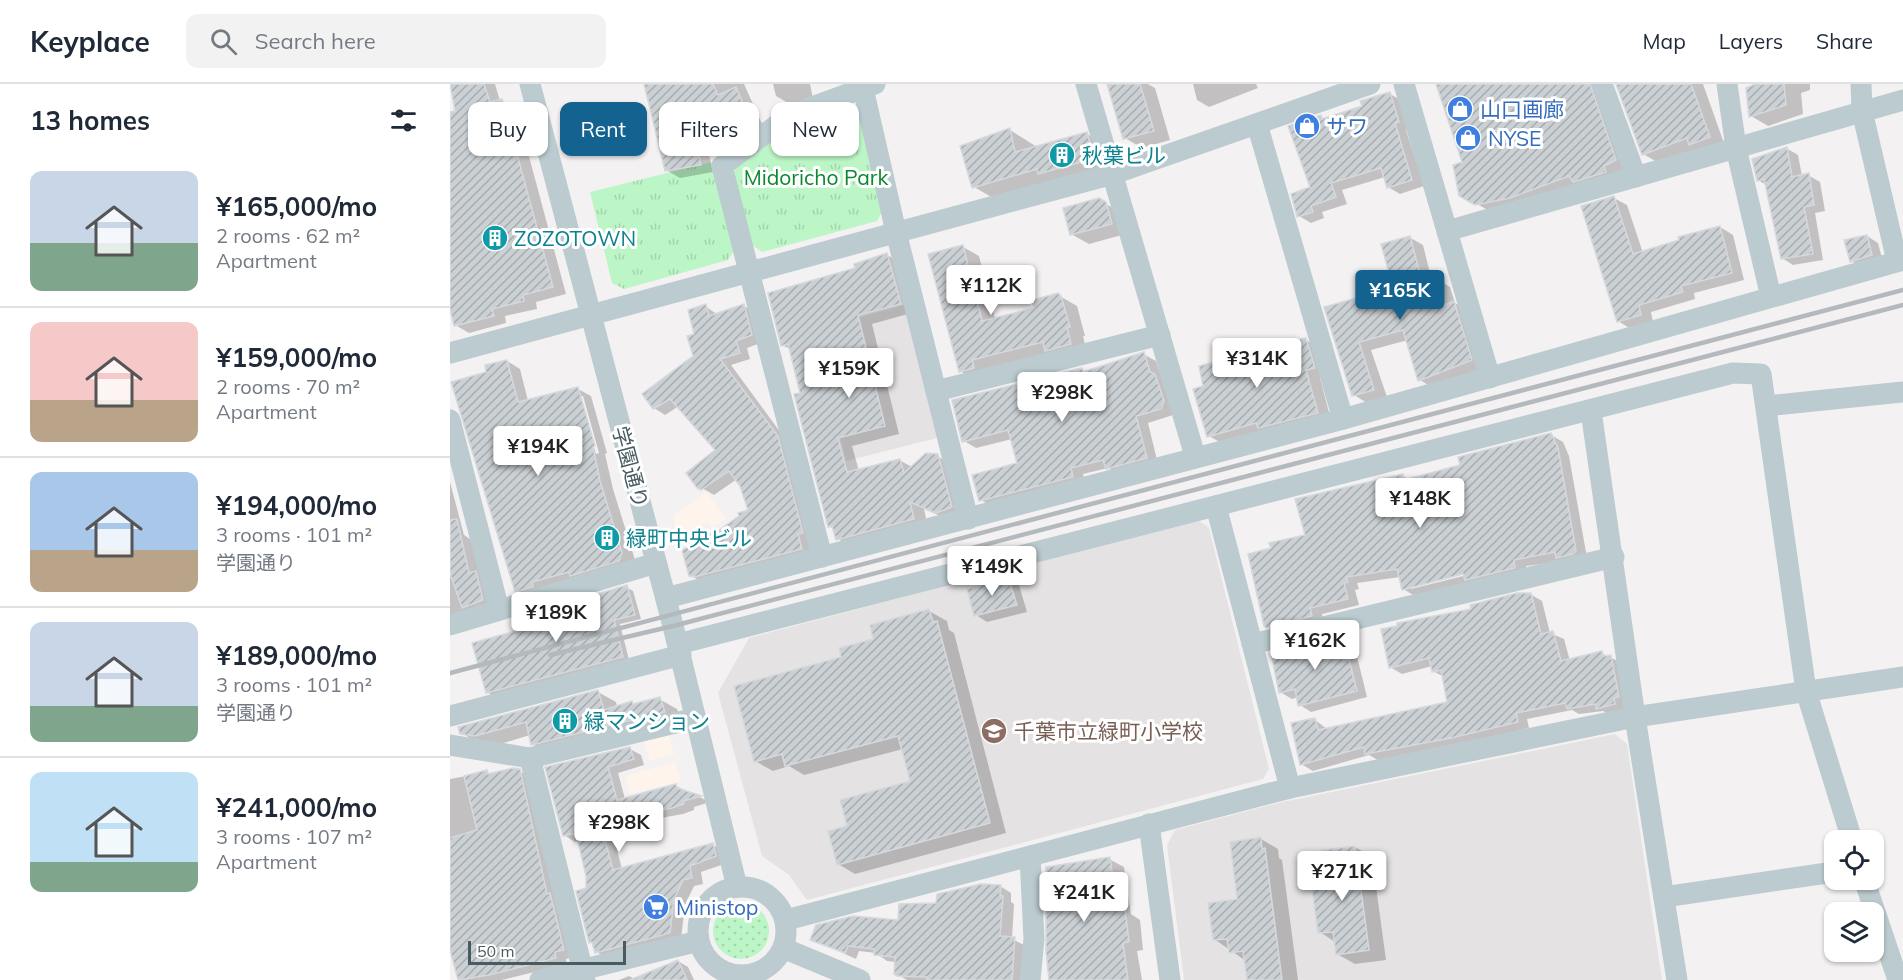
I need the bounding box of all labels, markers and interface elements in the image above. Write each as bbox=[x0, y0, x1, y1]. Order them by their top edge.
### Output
search box bbox=[186, 14, 606, 68]
text: Keyplace bbox=[30, 24, 150, 59]
icon: search bbox=[207, 25, 240, 58]
text: Search here bbox=[255, 27, 376, 55]
text: Map bbox=[1643, 28, 1686, 54]
text: Layers bbox=[1719, 28, 1783, 54]
text: Share bbox=[1816, 28, 1873, 54]
shop icon: 山口画廊 bbox=[1445, 94, 1475, 124]
place label: 山口画廊 bbox=[1480, 96, 1564, 122]
chip: Buy bbox=[468, 102, 548, 156]
chip: Rent bbox=[560, 102, 647, 156]
chip: Filters bbox=[659, 102, 759, 156]
chip: New bbox=[771, 102, 859, 156]
text: 13 homes bbox=[30, 104, 150, 137]
icon: filters bbox=[387, 104, 420, 137]
shop icon: サワ bbox=[1292, 111, 1322, 141]
place label: サワ bbox=[1326, 113, 1368, 139]
shop icon: NYSE bbox=[1453, 123, 1483, 153]
place label: NYSE bbox=[1488, 125, 1541, 151]
building icon: 秋葉ビル bbox=[1047, 140, 1077, 170]
place label: 秋葉ビル bbox=[1082, 142, 1166, 168]
park label: Midoricho Park bbox=[744, 164, 888, 190]
text: ¥165,000/mo bbox=[216, 190, 377, 223]
icon: home bbox=[78, 195, 150, 267]
text: 2 rooms · 62 m² bbox=[216, 223, 360, 248]
building icon: ZOZOTOWN bbox=[480, 223, 510, 253]
place label: ZOZOTOWN bbox=[514, 225, 636, 251]
text: Apartment bbox=[216, 248, 317, 273]
pin: ¥112K bbox=[949, 265, 1033, 316]
pin: ¥165K bbox=[1358, 270, 1442, 321]
text: ¥112K bbox=[960, 272, 1022, 297]
text: ¥165K bbox=[1369, 277, 1431, 302]
pin: ¥314K bbox=[1215, 338, 1299, 389]
text: ¥159,000/mo bbox=[216, 341, 377, 374]
text: ¥314K bbox=[1226, 345, 1288, 370]
icon: home bbox=[78, 346, 150, 418]
pin: ¥159K bbox=[807, 348, 891, 399]
text: ¥159K bbox=[818, 355, 880, 380]
pin: ¥298K bbox=[1020, 372, 1104, 423]
text: 2 rooms · 70 m² bbox=[216, 374, 360, 399]
text: ¥298K bbox=[1031, 379, 1093, 404]
text: Apartment bbox=[216, 399, 317, 424]
street label: 学園通り bbox=[608, 423, 654, 511]
pin: ¥194K bbox=[496, 426, 580, 477]
text: ¥194K bbox=[507, 433, 569, 458]
pin: ¥148K bbox=[1378, 478, 1462, 529]
text: ¥148K bbox=[1389, 485, 1451, 510]
text: ¥194,000/mo bbox=[216, 489, 377, 522]
icon: home bbox=[78, 496, 150, 568]
text: 3 rooms · 101 m² bbox=[216, 522, 372, 547]
building icon: 緑町中央ビル bbox=[592, 523, 622, 553]
place label: 緑町中央ビル bbox=[626, 525, 752, 551]
pin: ¥149K bbox=[950, 546, 1034, 597]
text: 学園通り bbox=[216, 550, 296, 575]
text: ¥149K bbox=[961, 553, 1023, 578]
pin: ¥189K bbox=[514, 592, 598, 643]
text: ¥189K bbox=[525, 599, 587, 624]
pin: ¥162K bbox=[1273, 620, 1357, 671]
text: ¥162K bbox=[1284, 627, 1346, 652]
text: ¥189,000/mo bbox=[216, 639, 377, 672]
icon: home bbox=[78, 646, 150, 718]
text: 3 rooms · 101 m² bbox=[216, 672, 372, 697]
text: 学園通り bbox=[216, 700, 296, 725]
building icon: 緑マンション bbox=[550, 706, 580, 736]
place label: 緑マンション bbox=[584, 708, 710, 734]
school or university icon: 千葉市立緑町小学校 bbox=[979, 716, 1009, 746]
place label: 千葉市立緑町小学校 bbox=[1014, 718, 1203, 744]
text: ¥241,000/mo bbox=[216, 791, 377, 824]
icon: home bbox=[78, 796, 150, 868]
pin: ¥298K bbox=[577, 802, 661, 853]
text: ¥298K bbox=[588, 809, 650, 834]
text: 3 rooms · 107 m² bbox=[216, 824, 372, 849]
map controls bbox=[1824, 830, 1884, 962]
button: locate bbox=[1824, 830, 1884, 890]
text: Apartment bbox=[216, 849, 317, 874]
pin: ¥271K bbox=[1300, 851, 1384, 902]
text: ¥271K bbox=[1311, 858, 1373, 883]
pin: ¥241K bbox=[1042, 872, 1126, 923]
text: ¥241K bbox=[1053, 879, 1115, 904]
supermarket icon: Ministop bbox=[641, 892, 671, 922]
place label: Ministop bbox=[676, 894, 758, 920]
button: layers bbox=[1824, 902, 1884, 962]
scale bar bbox=[468, 938, 626, 966]
text: 50 m bbox=[477, 941, 514, 961]

